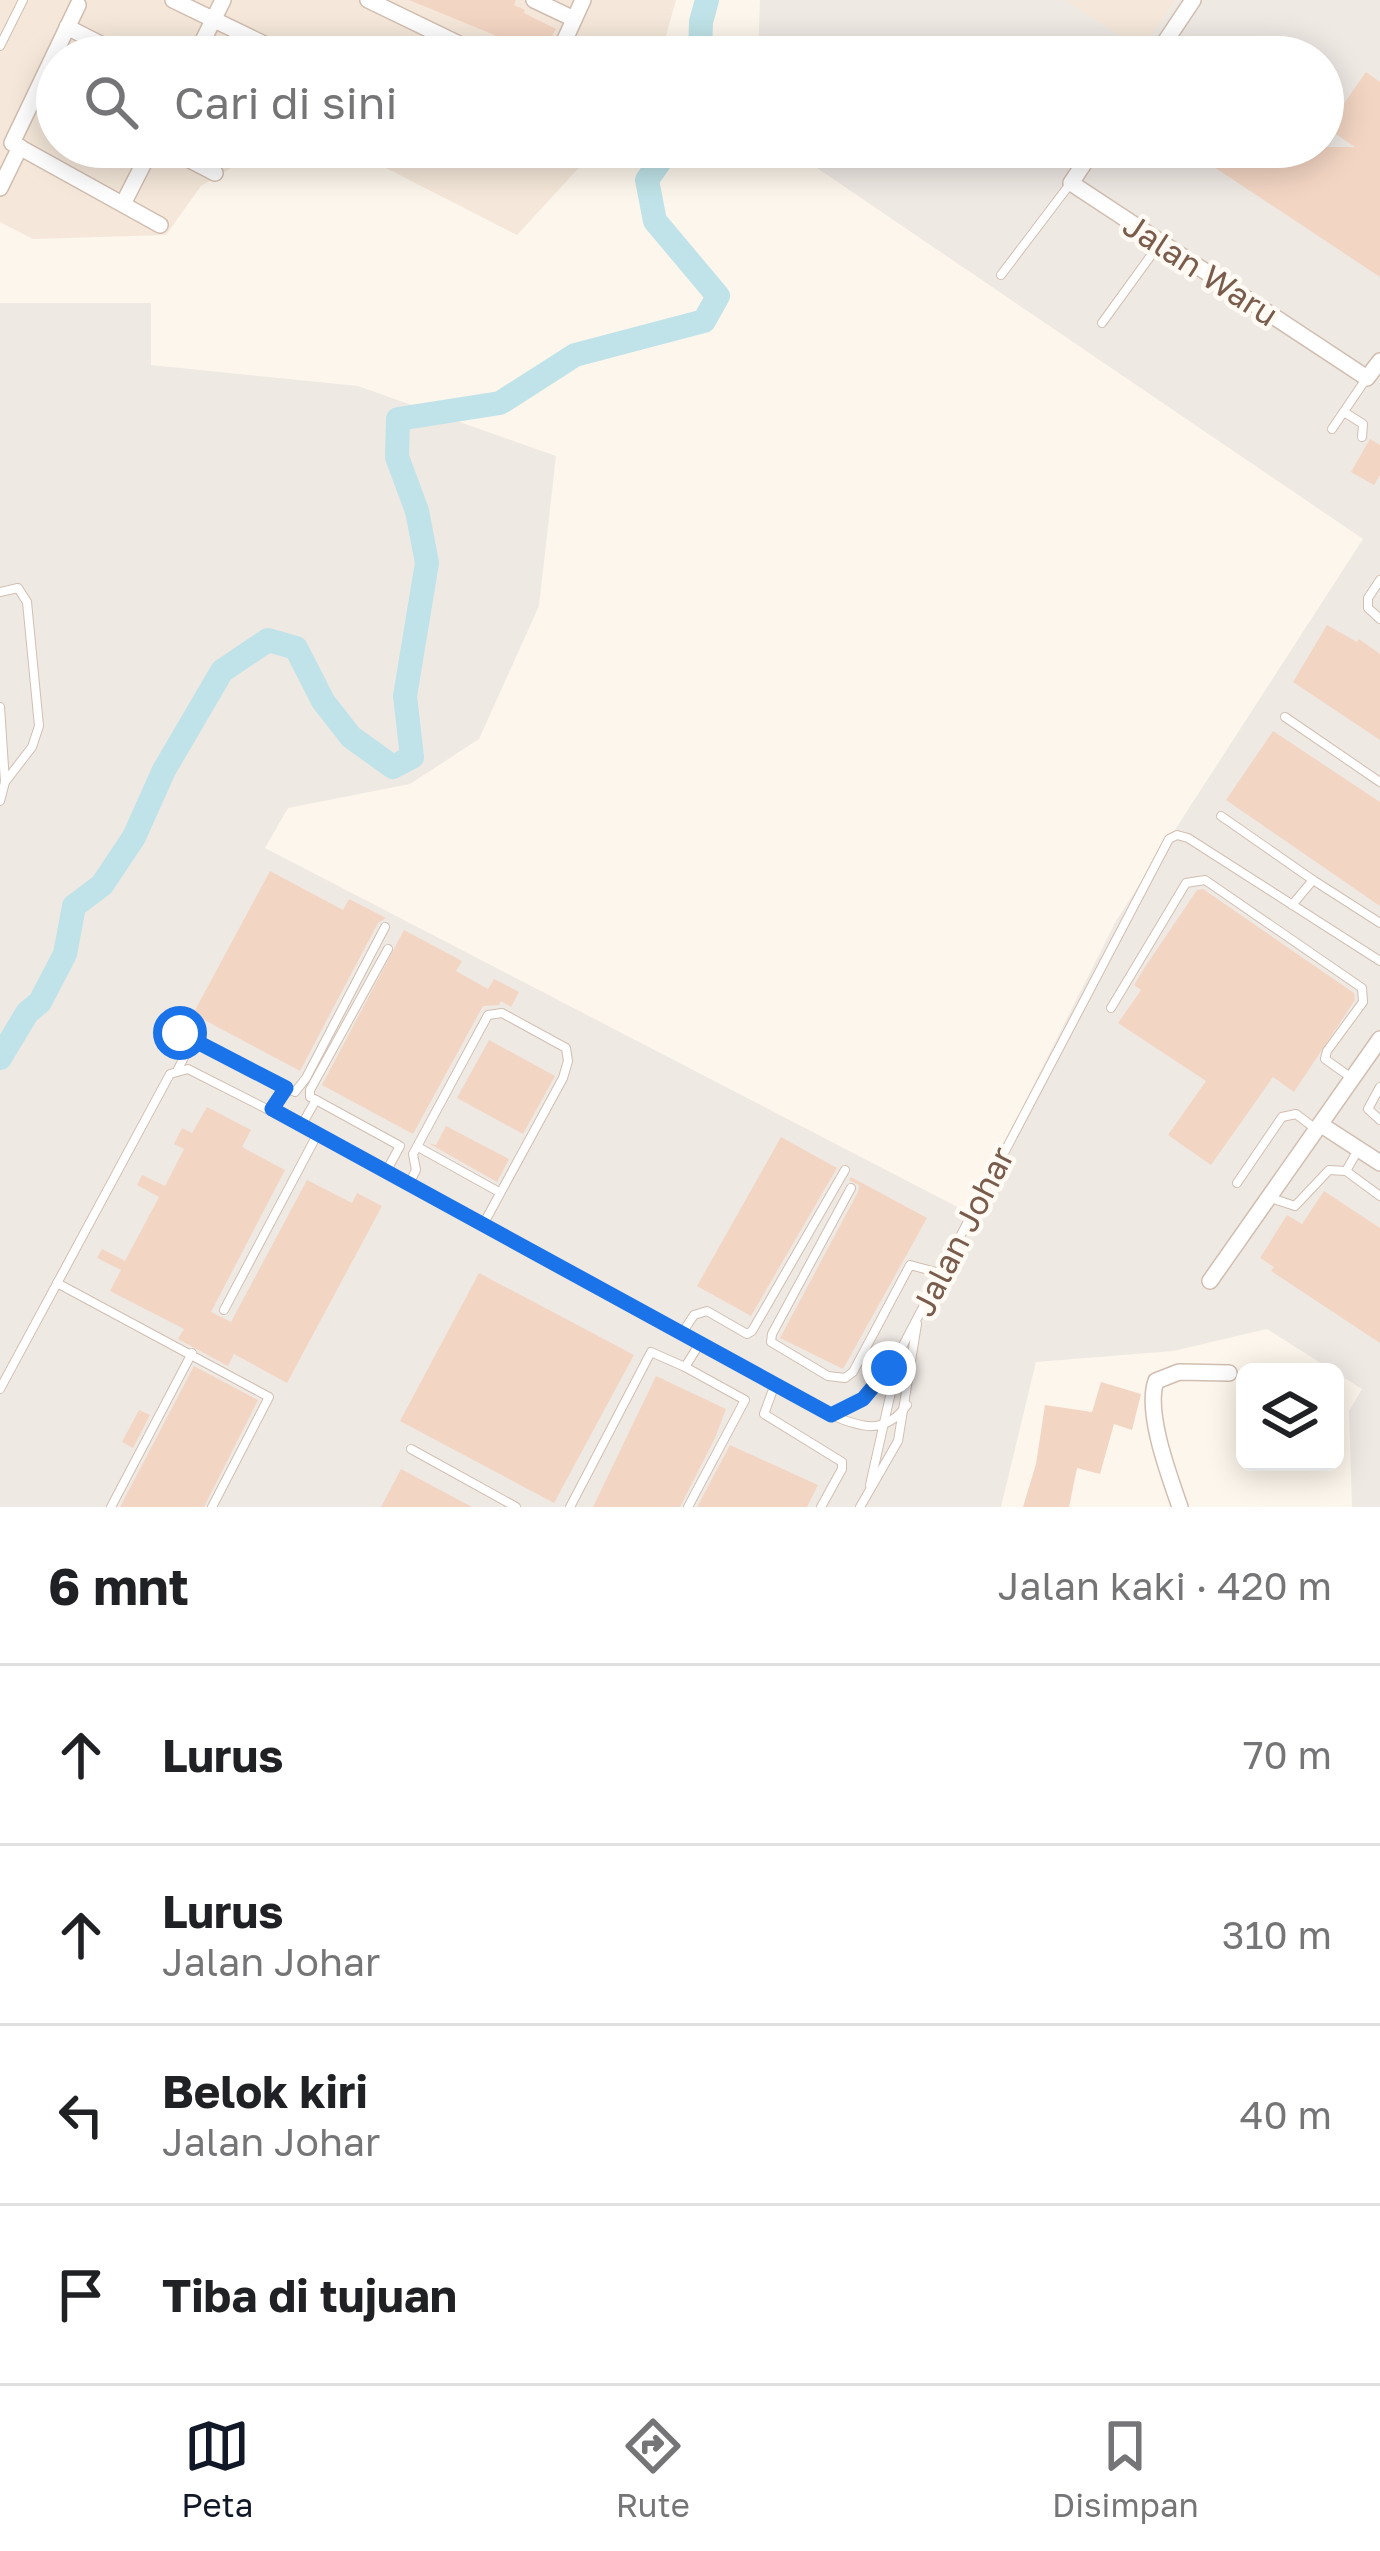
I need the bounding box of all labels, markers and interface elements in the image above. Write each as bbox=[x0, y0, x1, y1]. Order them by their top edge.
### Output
search box bbox=[36, 36, 1344, 168]
icon: search bbox=[78, 69, 144, 135]
text: Cari di sini bbox=[174, 75, 398, 129]
street label: Jalan Waru bbox=[1116, 205, 1286, 333]
route start bbox=[153, 1006, 207, 1060]
street label: Jalan Johar bbox=[903, 1140, 1021, 1322]
route end bbox=[862, 1341, 916, 1395]
map controls bbox=[1236, 1363, 1344, 1471]
button: layers bbox=[1236, 1363, 1344, 1471]
text: 6 mnt bbox=[48, 1555, 189, 1616]
text: Jalan kaki · 420 m bbox=[998, 1562, 1332, 1609]
icon: ahead bbox=[48, 1722, 114, 1788]
text: Lurus bbox=[162, 1728, 284, 1782]
text: 70 m bbox=[1243, 1731, 1332, 1778]
text: Lurus bbox=[162, 1884, 284, 1938]
icon: ahead bbox=[48, 1902, 114, 1968]
text: 310 m bbox=[1222, 1911, 1332, 1958]
text: Jalan Johar bbox=[162, 1938, 380, 1985]
text: Belok kiri bbox=[162, 2064, 368, 2118]
icon: left bbox=[48, 2082, 114, 2148]
text: 40 m bbox=[1240, 2091, 1332, 2138]
text: Jalan Johar bbox=[162, 2118, 380, 2165]
icon: arrive bbox=[48, 2262, 114, 2328]
text: Tiba di tujuan bbox=[162, 2268, 457, 2322]
tab: Peta bbox=[181, 2413, 253, 2524]
tab: Rute bbox=[616, 2413, 690, 2524]
tab: Disimpan bbox=[1052, 2413, 1199, 2524]

